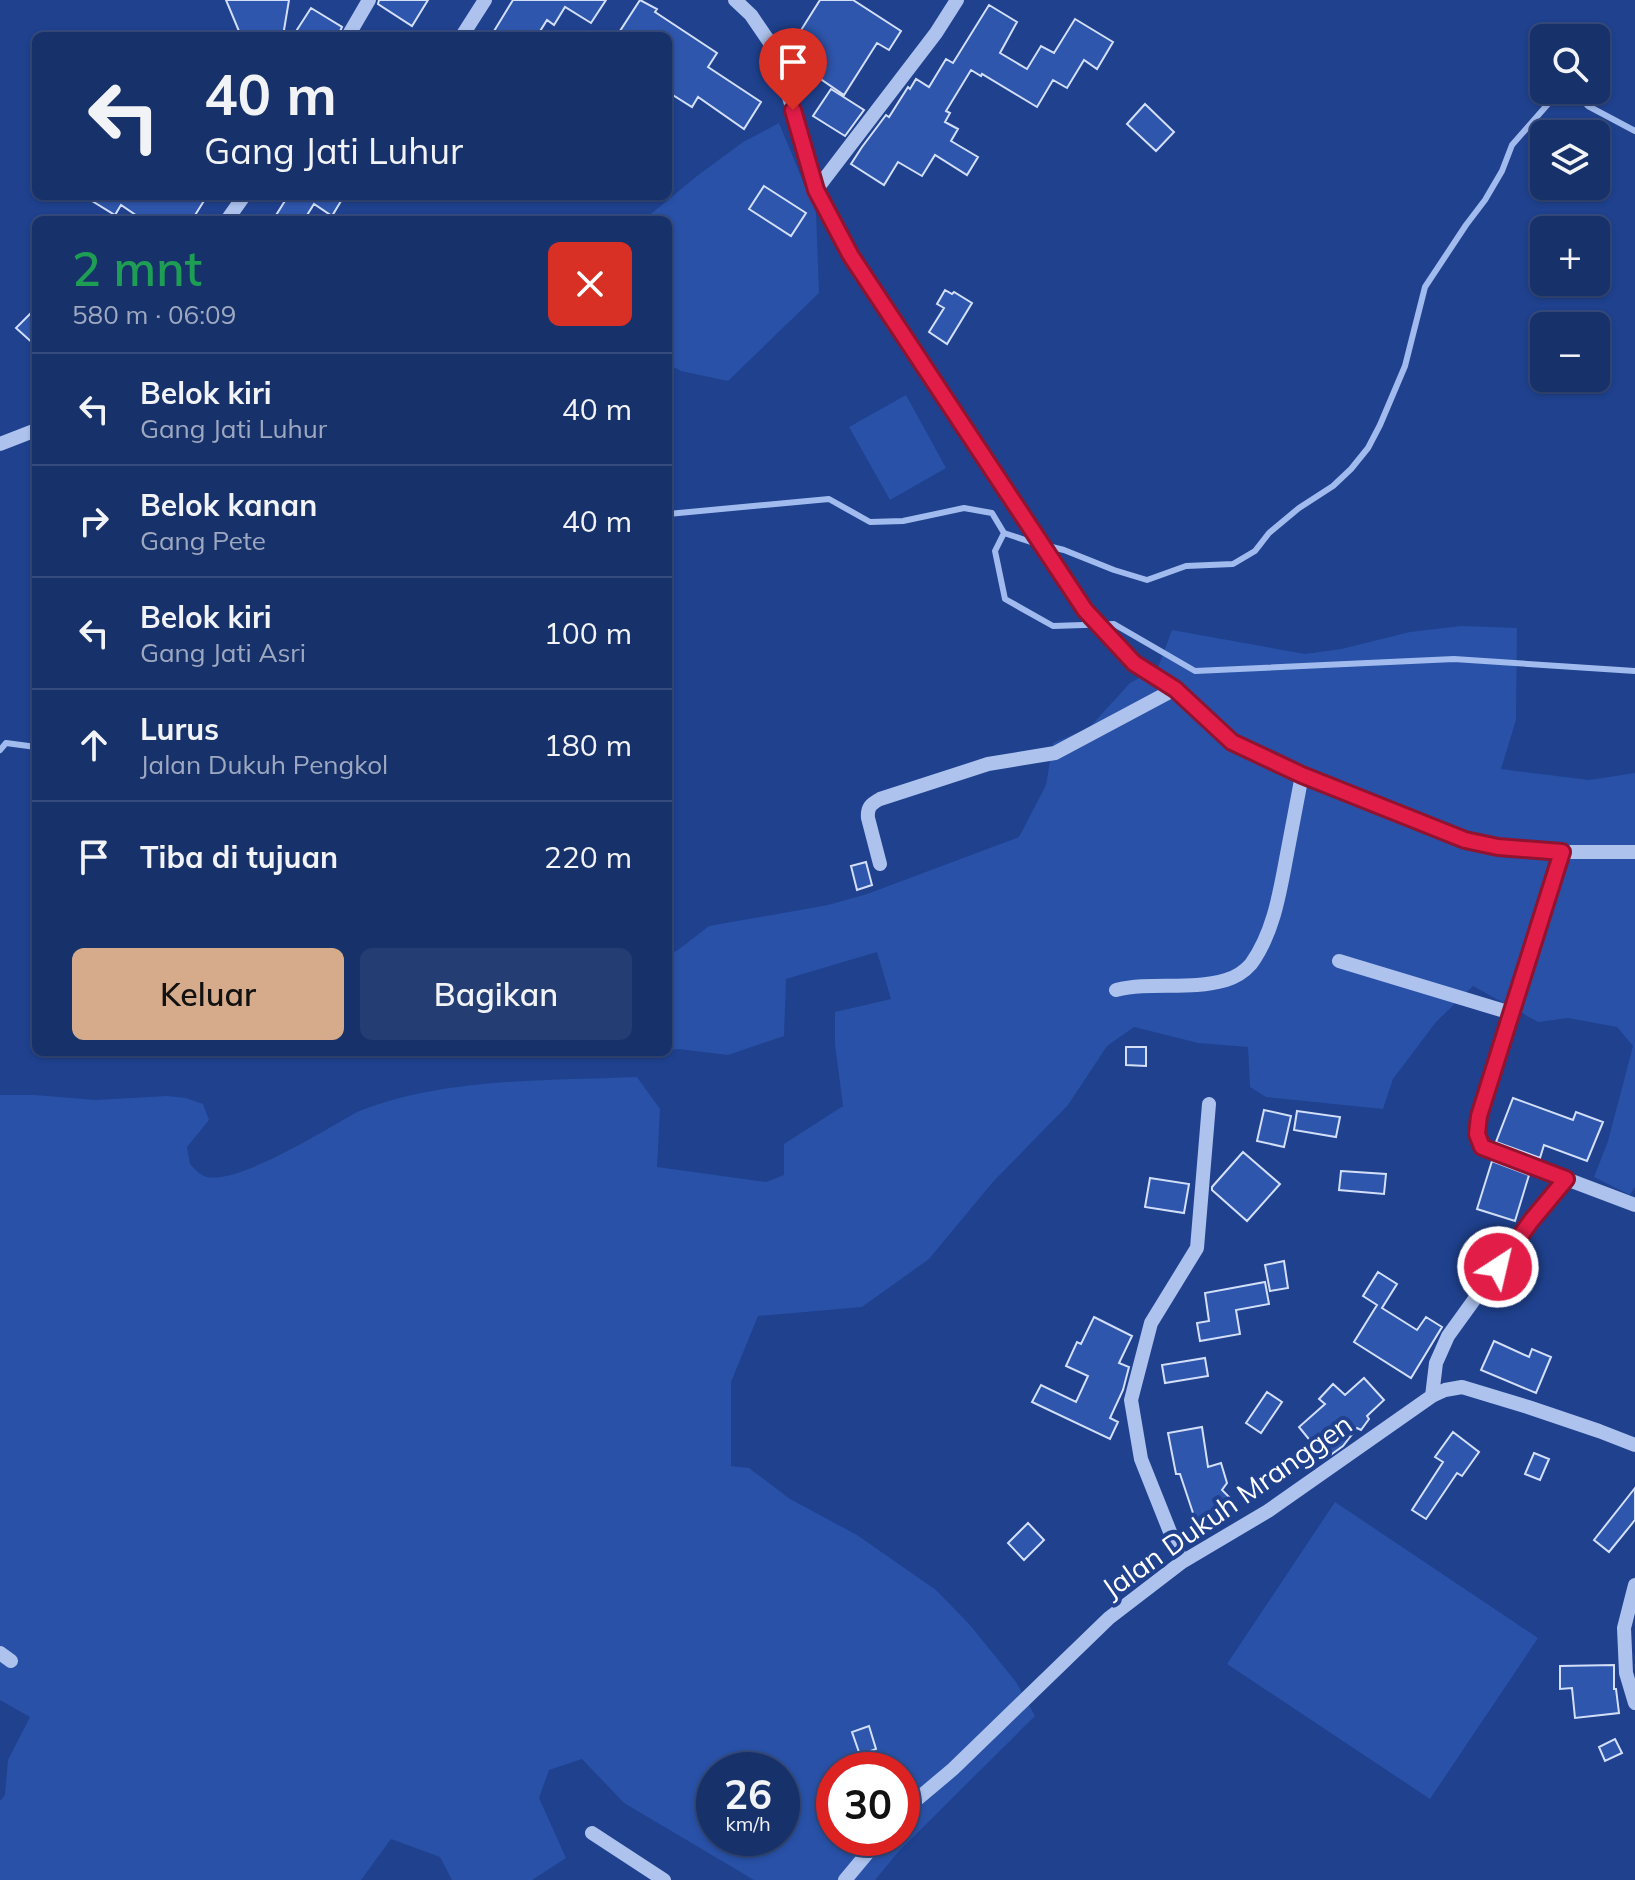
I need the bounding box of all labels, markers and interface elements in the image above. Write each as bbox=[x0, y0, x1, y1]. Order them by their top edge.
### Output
map controls bbox=[1530, 24, 1610, 392]
button: search bbox=[1530, 24, 1610, 104]
pin bbox=[759, 28, 827, 110]
icon: arrive bbox=[771, 40, 815, 84]
text: 40 m bbox=[204, 59, 337, 129]
icon: left bbox=[72, 64, 176, 168]
button: layers bbox=[1530, 120, 1610, 200]
text: Gang Jati Luhur bbox=[204, 128, 463, 173]
button: + bbox=[1530, 216, 1610, 296]
text: 2 mnt bbox=[72, 238, 202, 298]
button: close bbox=[548, 242, 632, 326]
text: 580 m · 06:09 bbox=[72, 298, 236, 331]
button: − bbox=[1530, 312, 1610, 392]
text: Belok kiri bbox=[140, 374, 272, 412]
icon: left bbox=[72, 387, 116, 431]
text: 40 m bbox=[562, 390, 632, 428]
text: Gang Jati Luhur bbox=[140, 412, 327, 445]
text: Belok kanan bbox=[140, 486, 317, 524]
icon: right bbox=[72, 499, 116, 543]
text: 40 m bbox=[562, 502, 632, 540]
text: Gang Pete bbox=[140, 524, 266, 557]
text: Belok kiri bbox=[140, 598, 272, 636]
icon: left bbox=[72, 611, 116, 655]
text: 100 m bbox=[544, 614, 632, 652]
text: Gang Jati Asri bbox=[140, 636, 306, 669]
text: Lurus bbox=[140, 710, 219, 748]
icon: ahead bbox=[72, 723, 116, 767]
text: 180 m bbox=[544, 726, 632, 764]
text: Jalan Dukuh Pengkol bbox=[140, 748, 388, 781]
icon: arrive bbox=[72, 835, 116, 879]
text: Tiba di tujuan bbox=[140, 838, 338, 876]
text: 220 m bbox=[544, 838, 632, 876]
button: Keluar bbox=[72, 948, 344, 1040]
button: Bagikan bbox=[360, 948, 632, 1040]
position arrow bbox=[1456, 1225, 1540, 1309]
street label: Jalan Dukuh Mranggen bbox=[1095, 1406, 1358, 1605]
speed limit sign: 30 bbox=[816, 1752, 920, 1856]
text: 26 bbox=[724, 1769, 772, 1819]
text: km/h bbox=[725, 1811, 771, 1836]

